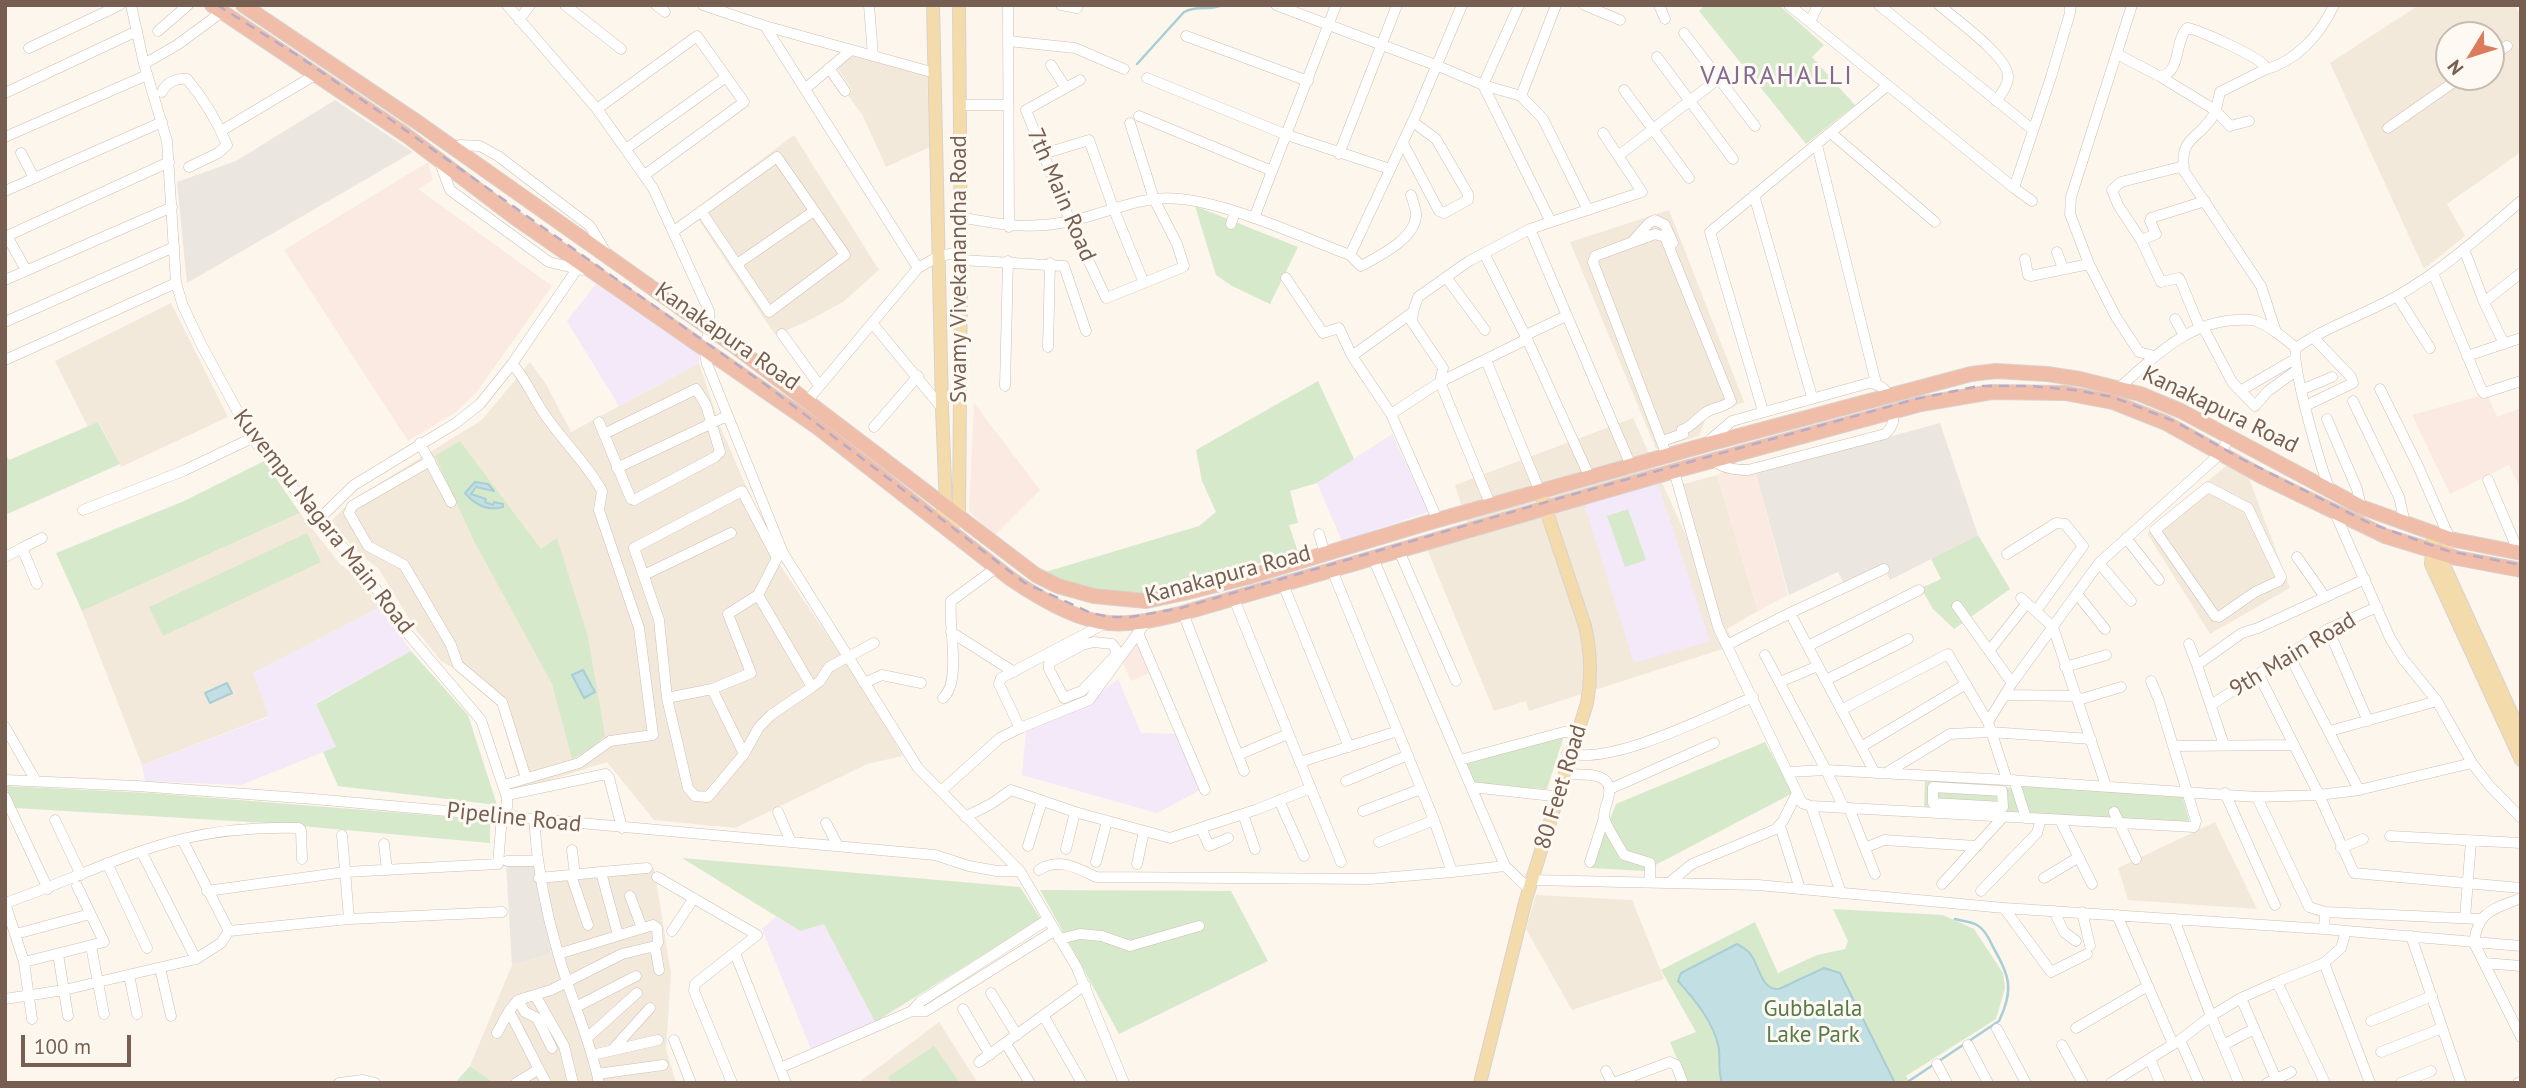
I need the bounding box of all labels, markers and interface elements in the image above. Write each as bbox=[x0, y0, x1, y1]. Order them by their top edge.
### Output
north arrow bbox=[2435, 21, 2505, 91]
text: N bbox=[2442, 55, 2468, 80]
district label: VAJRAHALLI bbox=[1701, 61, 1853, 93]
street label: 7th Main Road bbox=[1021, 124, 1101, 266]
street label: Swamy Vivekanandha Road bbox=[945, 135, 973, 403]
street label: Kanakapura Road bbox=[649, 277, 805, 397]
street label: Kanakapura Road bbox=[2138, 360, 2302, 460]
street label: Kuvempu Nagara Main Road bbox=[227, 404, 419, 640]
street label: Kanakapura Road bbox=[1142, 540, 1314, 610]
street label: 9th Main Road bbox=[2225, 607, 2361, 703]
street label: 80 Feet Road bbox=[1529, 721, 1593, 853]
street label: Pipeline Road bbox=[445, 797, 583, 839]
park label: Gubbalala Lake Park bbox=[1764, 995, 1862, 1049]
scale bar bbox=[24, 1021, 135, 1066]
text: 100 m bbox=[34, 1033, 91, 1060]

